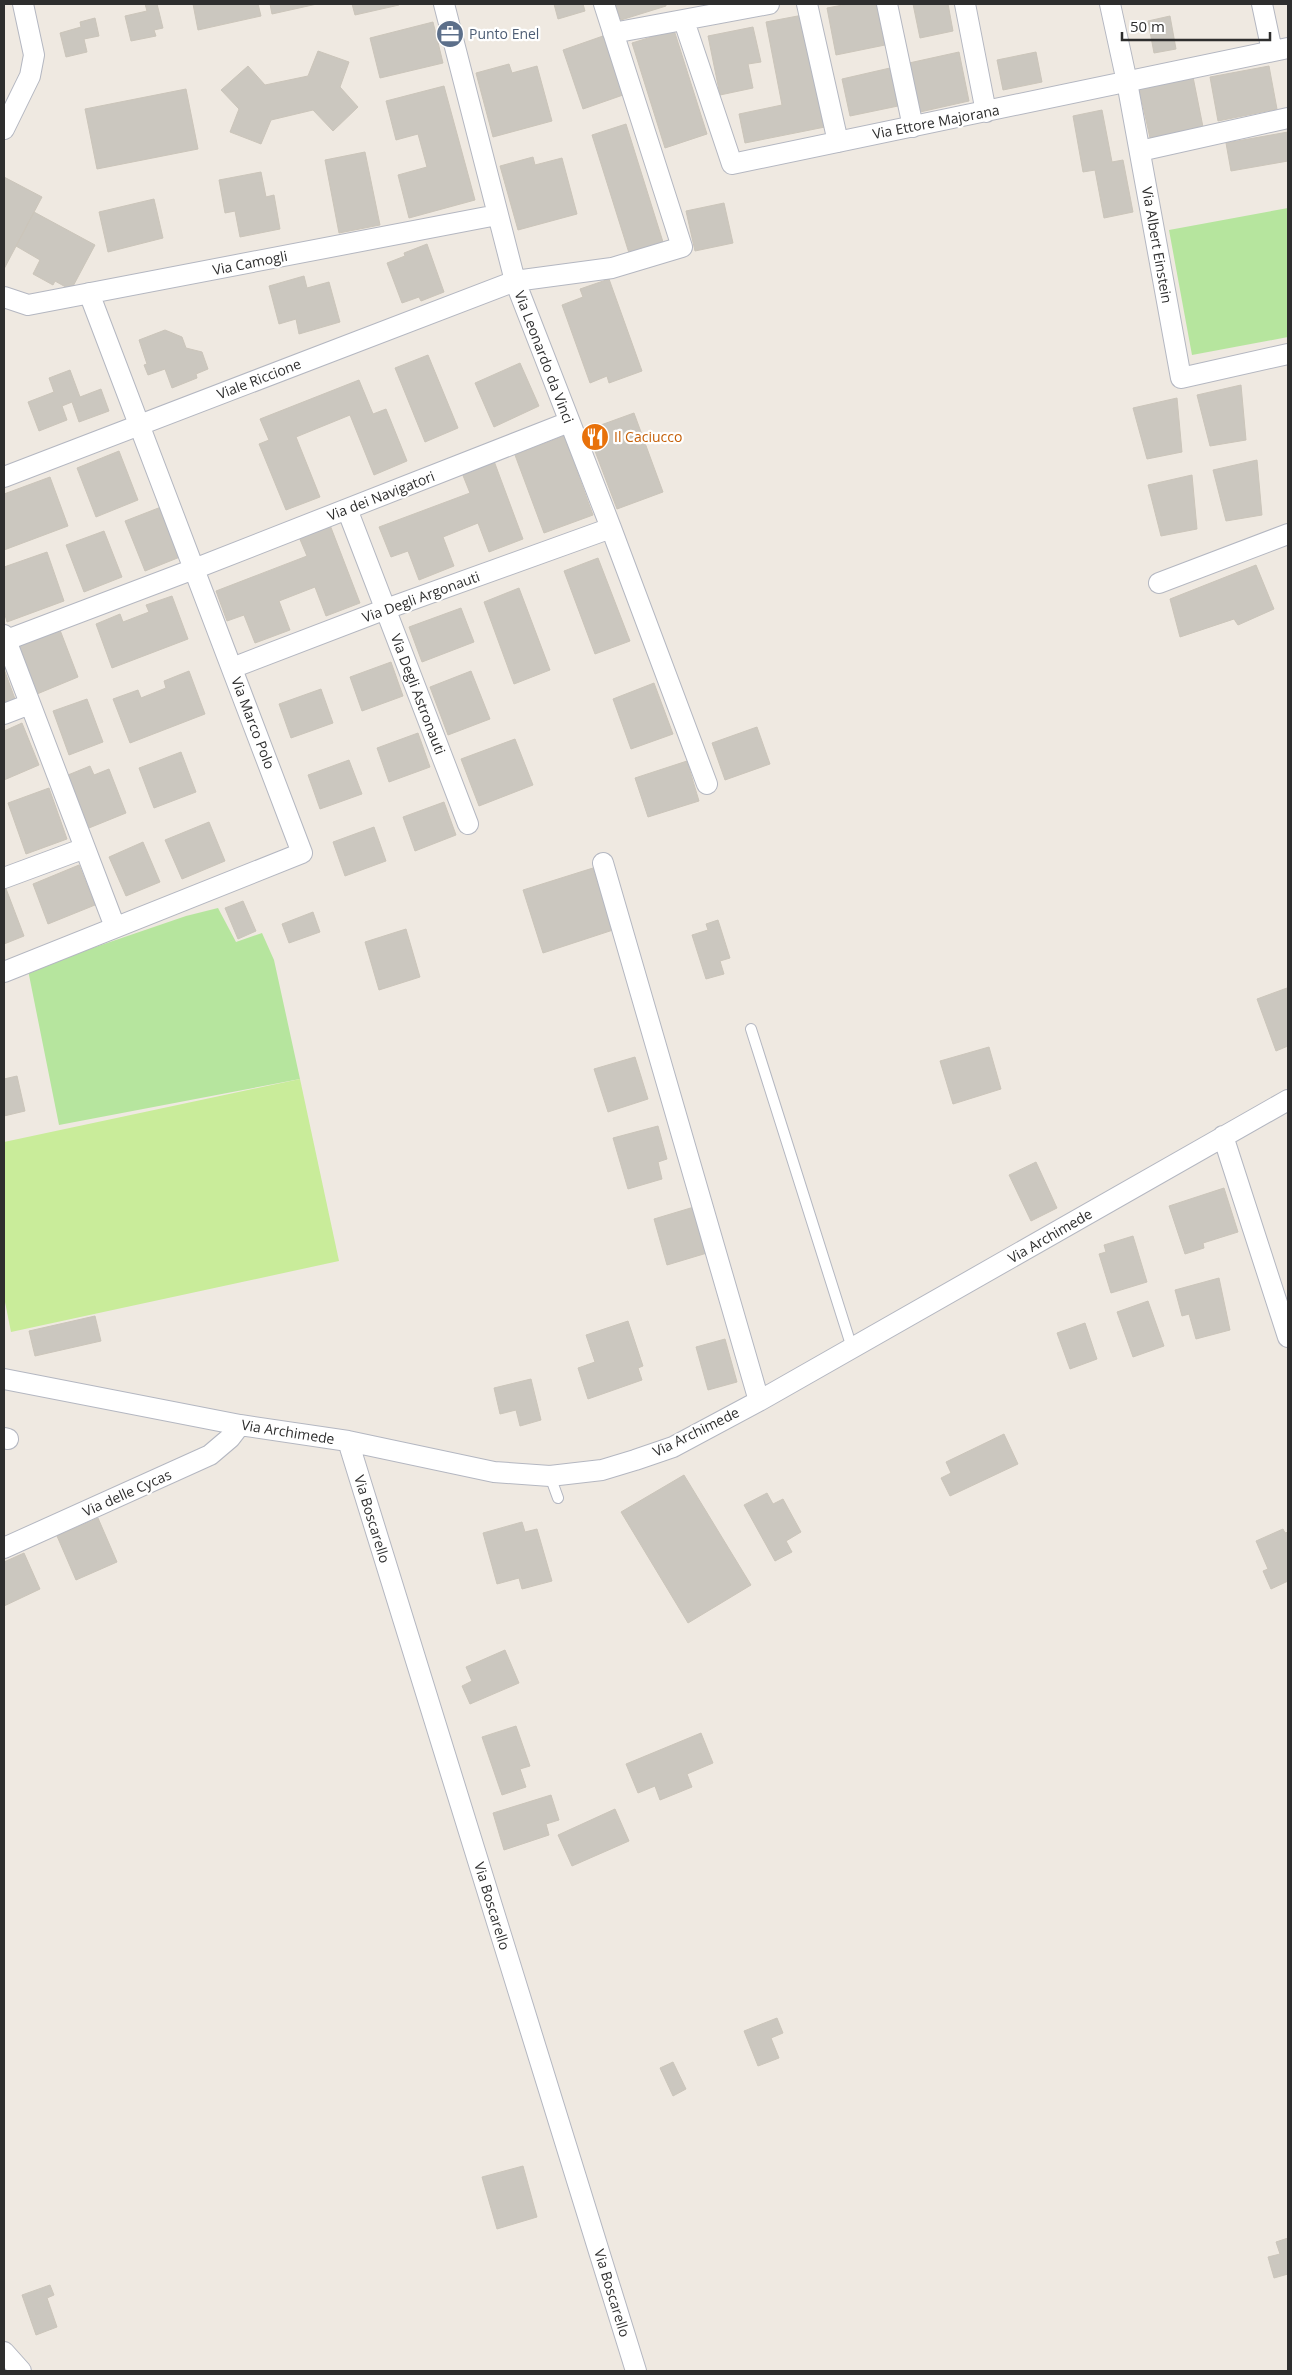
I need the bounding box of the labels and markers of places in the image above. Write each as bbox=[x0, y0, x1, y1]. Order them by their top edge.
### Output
office icon: Punto Enel bbox=[435, 19, 465, 49]
place label: Punto Enel bbox=[469, 24, 539, 43]
restaurant icon: Il Caciucco bbox=[580, 422, 610, 452]
place label: Il Caciucco bbox=[614, 427, 682, 446]

